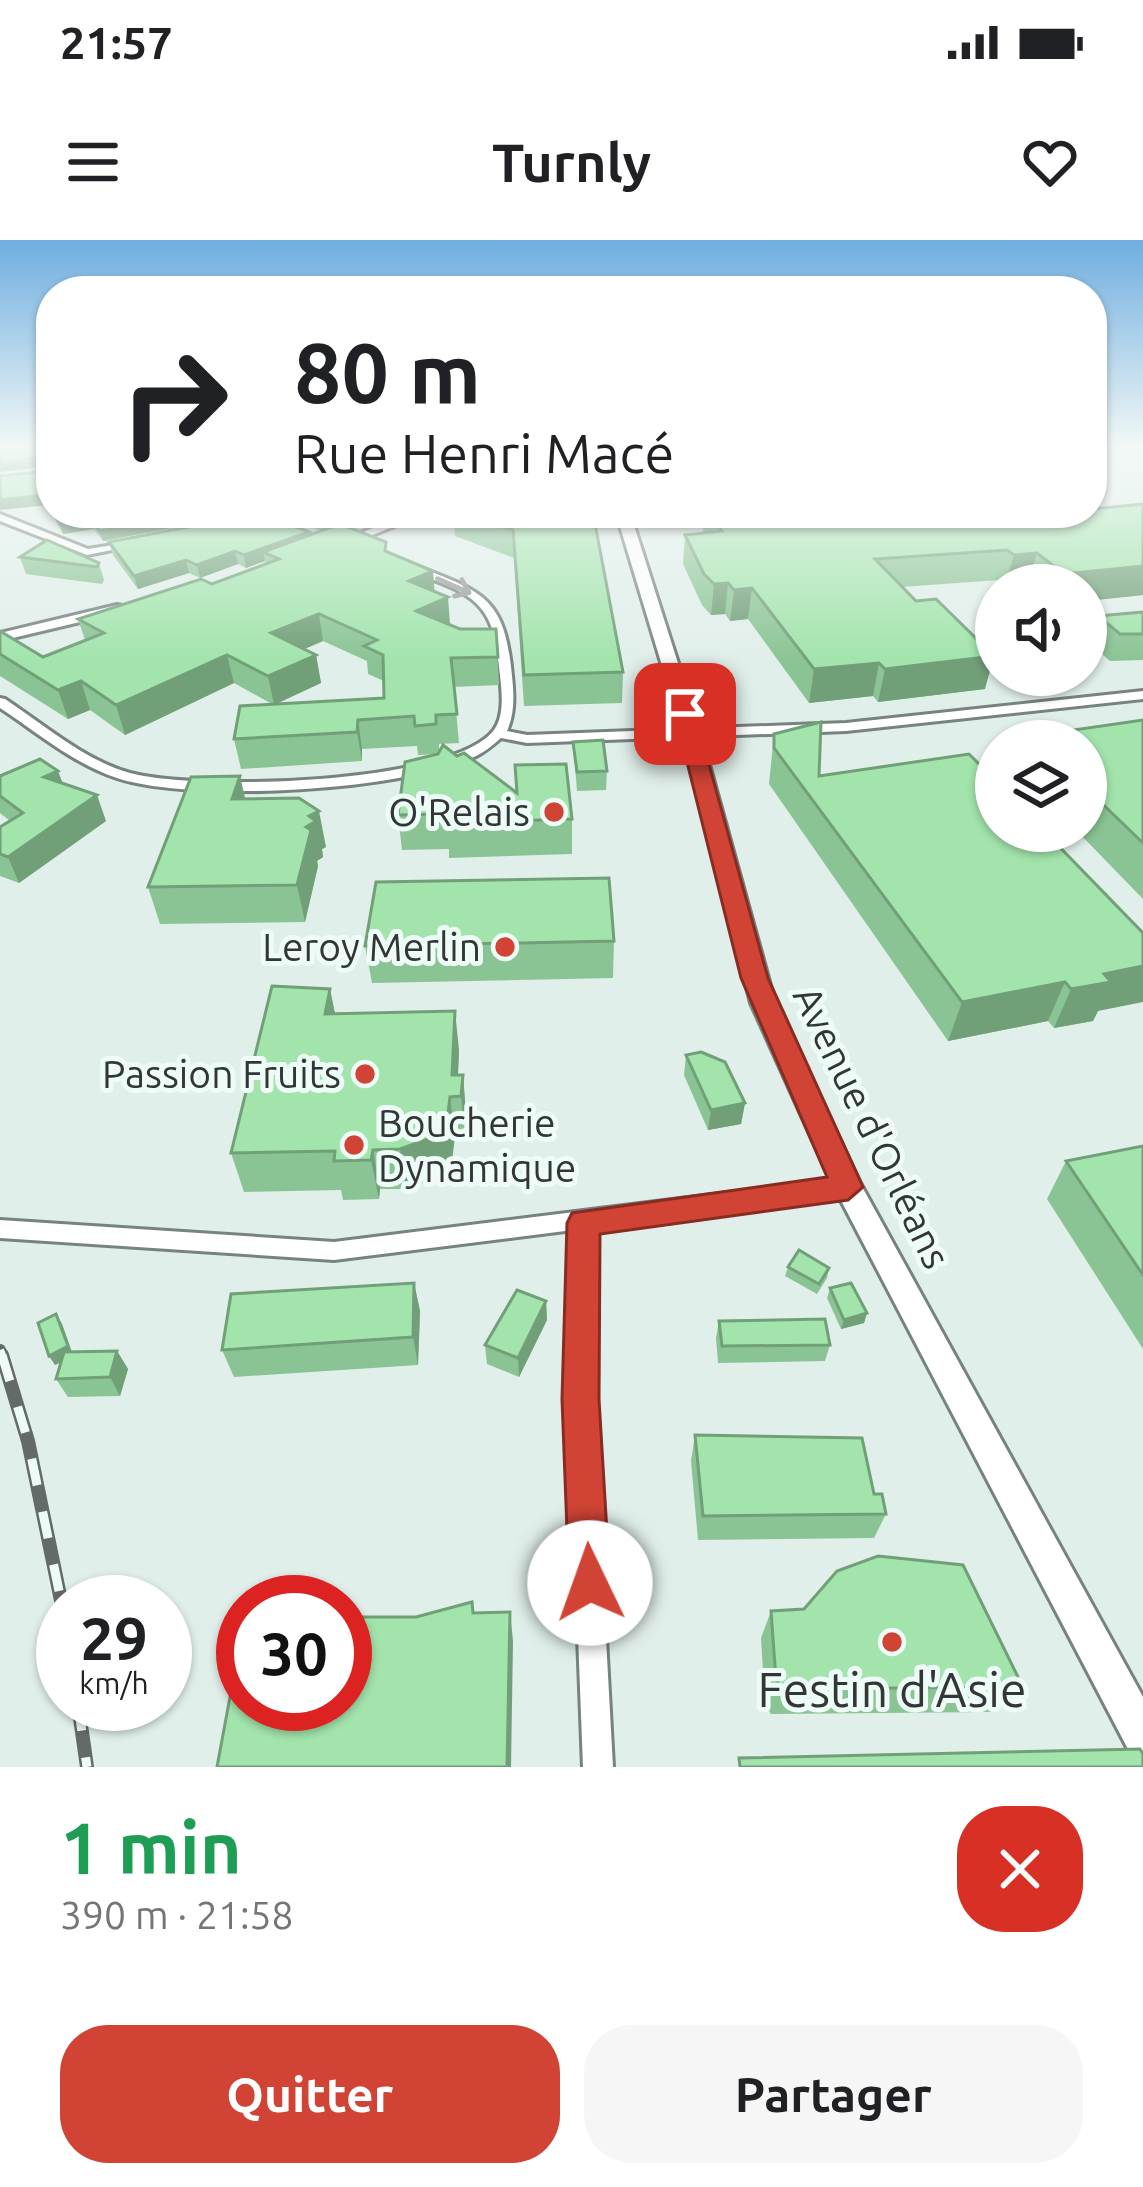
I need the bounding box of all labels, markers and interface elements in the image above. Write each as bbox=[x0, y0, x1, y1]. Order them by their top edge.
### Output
text: 21:57 bbox=[60, 17, 173, 68]
icon: menu bbox=[60, 129, 126, 195]
icon: heart bbox=[1017, 129, 1083, 195]
text: Turnly bbox=[492, 132, 651, 192]
icon: right bbox=[96, 324, 252, 480]
text: 80 m bbox=[294, 325, 481, 419]
text: Rue Henri Macé bbox=[294, 423, 674, 483]
map controls bbox=[975, 564, 1107, 852]
button: sound bbox=[975, 564, 1107, 696]
one-way arrow bbox=[435, 577, 471, 599]
pin bbox=[634, 663, 736, 765]
icon: arrive bbox=[652, 681, 718, 747]
button: layers bbox=[975, 720, 1107, 852]
place label: O'Relais bbox=[388, 790, 530, 833]
marker: O'Relais bbox=[541, 799, 567, 825]
place label: Leroy Merlin bbox=[262, 925, 481, 968]
marker: Leroy Merlin bbox=[492, 934, 518, 960]
street label: Avenue d'Orléans bbox=[786, 979, 959, 1275]
place label: Passion Fruits bbox=[102, 1052, 341, 1095]
marker: Passion Fruits bbox=[352, 1061, 378, 1087]
place label: Boucherie Dynamique bbox=[378, 1101, 576, 1189]
marker: Boucherie Dynamique bbox=[341, 1132, 367, 1158]
position arrow bbox=[527, 1520, 653, 1646]
speed limit sign: 30 bbox=[216, 1575, 372, 1731]
text: 29 bbox=[80, 1604, 148, 1671]
marker: Festin d'Asie bbox=[879, 1629, 905, 1655]
place label: Festin d'Asie bbox=[758, 1662, 1026, 1716]
text: km/h bbox=[79, 1666, 149, 1700]
button: close bbox=[957, 1806, 1083, 1932]
text: 1 min bbox=[60, 1807, 242, 1888]
text: 390 m · 21:58 bbox=[60, 1893, 294, 1936]
button: Quitter bbox=[60, 2025, 560, 2163]
button: Partager bbox=[584, 2025, 1083, 2163]

